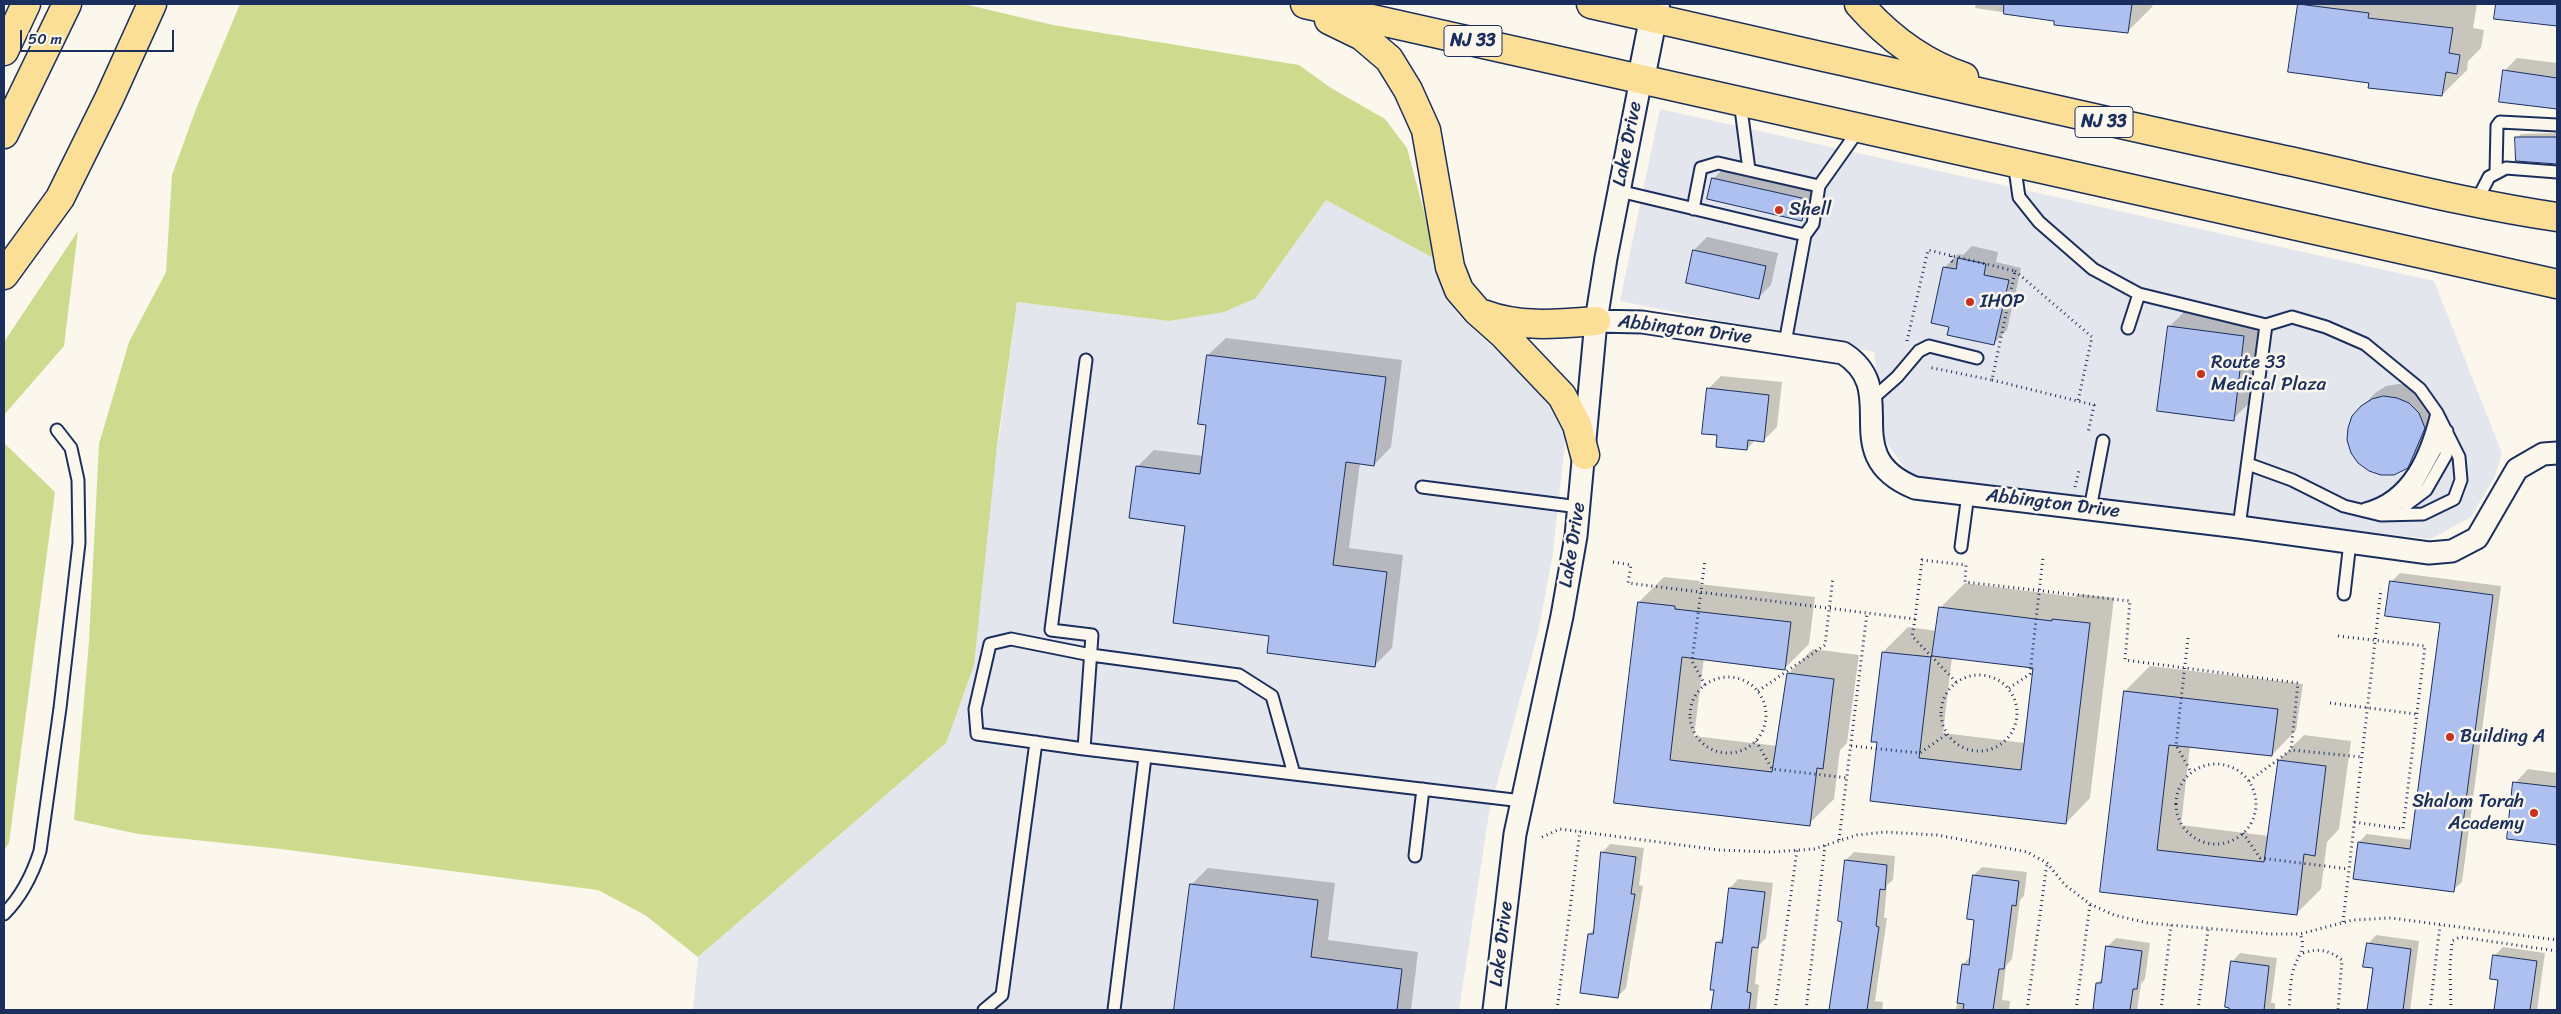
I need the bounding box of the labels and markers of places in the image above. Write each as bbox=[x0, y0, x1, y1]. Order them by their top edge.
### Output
place label: Shell bbox=[1789, 199, 1831, 221]
marker: Shell bbox=[1773, 204, 1785, 216]
place label: IHOP bbox=[1980, 291, 2024, 313]
marker: IHOP bbox=[1964, 296, 1976, 308]
place label: Route 33 Medical Plaza bbox=[2211, 352, 2326, 396]
marker: Route 33 Medical Plaza bbox=[2195, 368, 2207, 380]
place label: Building A bbox=[2460, 726, 2545, 748]
marker: Building A bbox=[2444, 731, 2456, 743]
place label: Shalom Torah Academy bbox=[2412, 791, 2524, 835]
marker: Shalom Torah Academy bbox=[2528, 807, 2540, 819]

